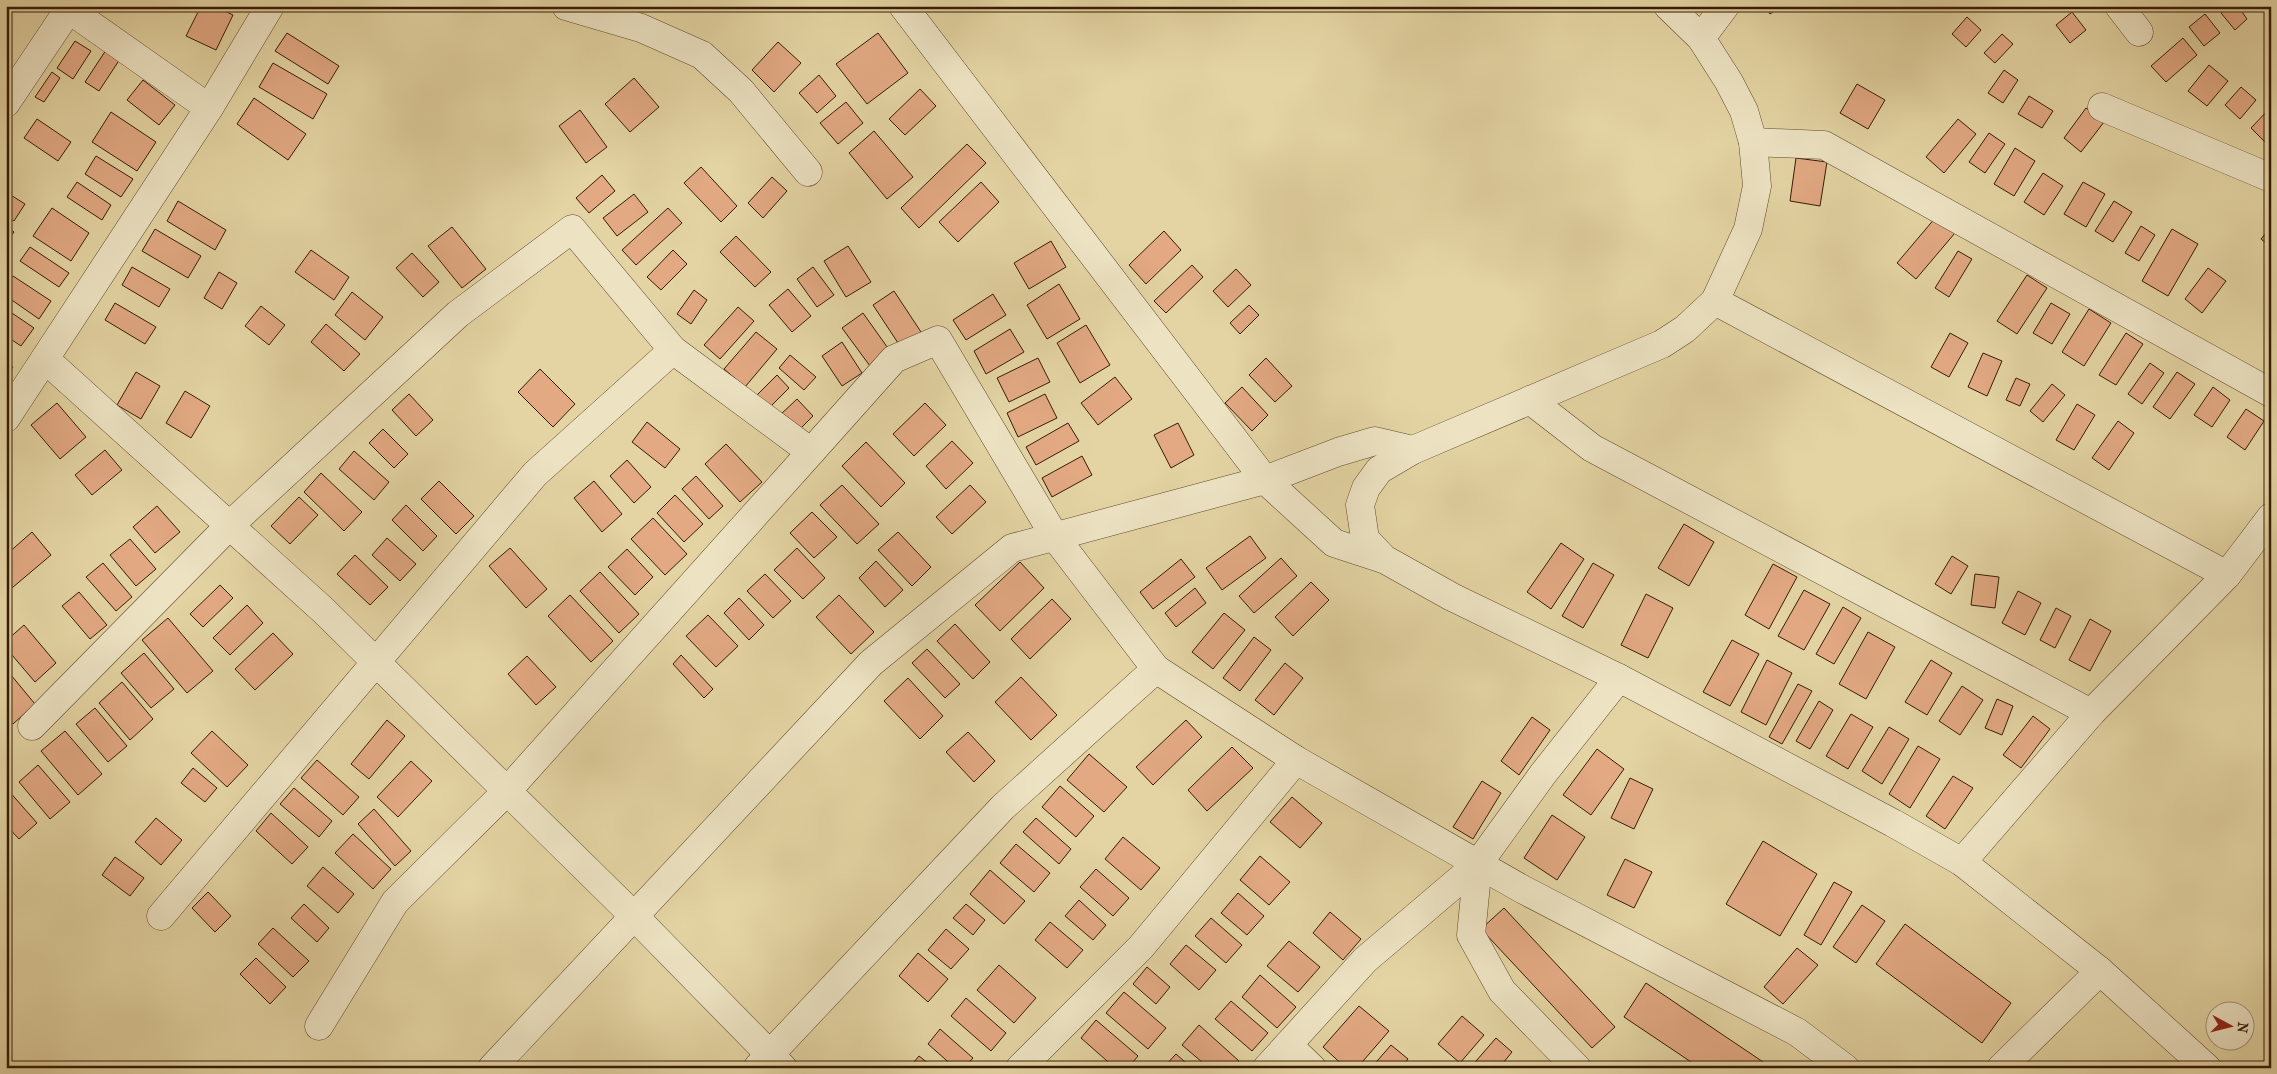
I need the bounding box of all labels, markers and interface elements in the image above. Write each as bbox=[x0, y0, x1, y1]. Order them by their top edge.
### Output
north arrow bbox=[2204, 1002, 2254, 1052]
text: N bbox=[2233, 1021, 2251, 1034]

